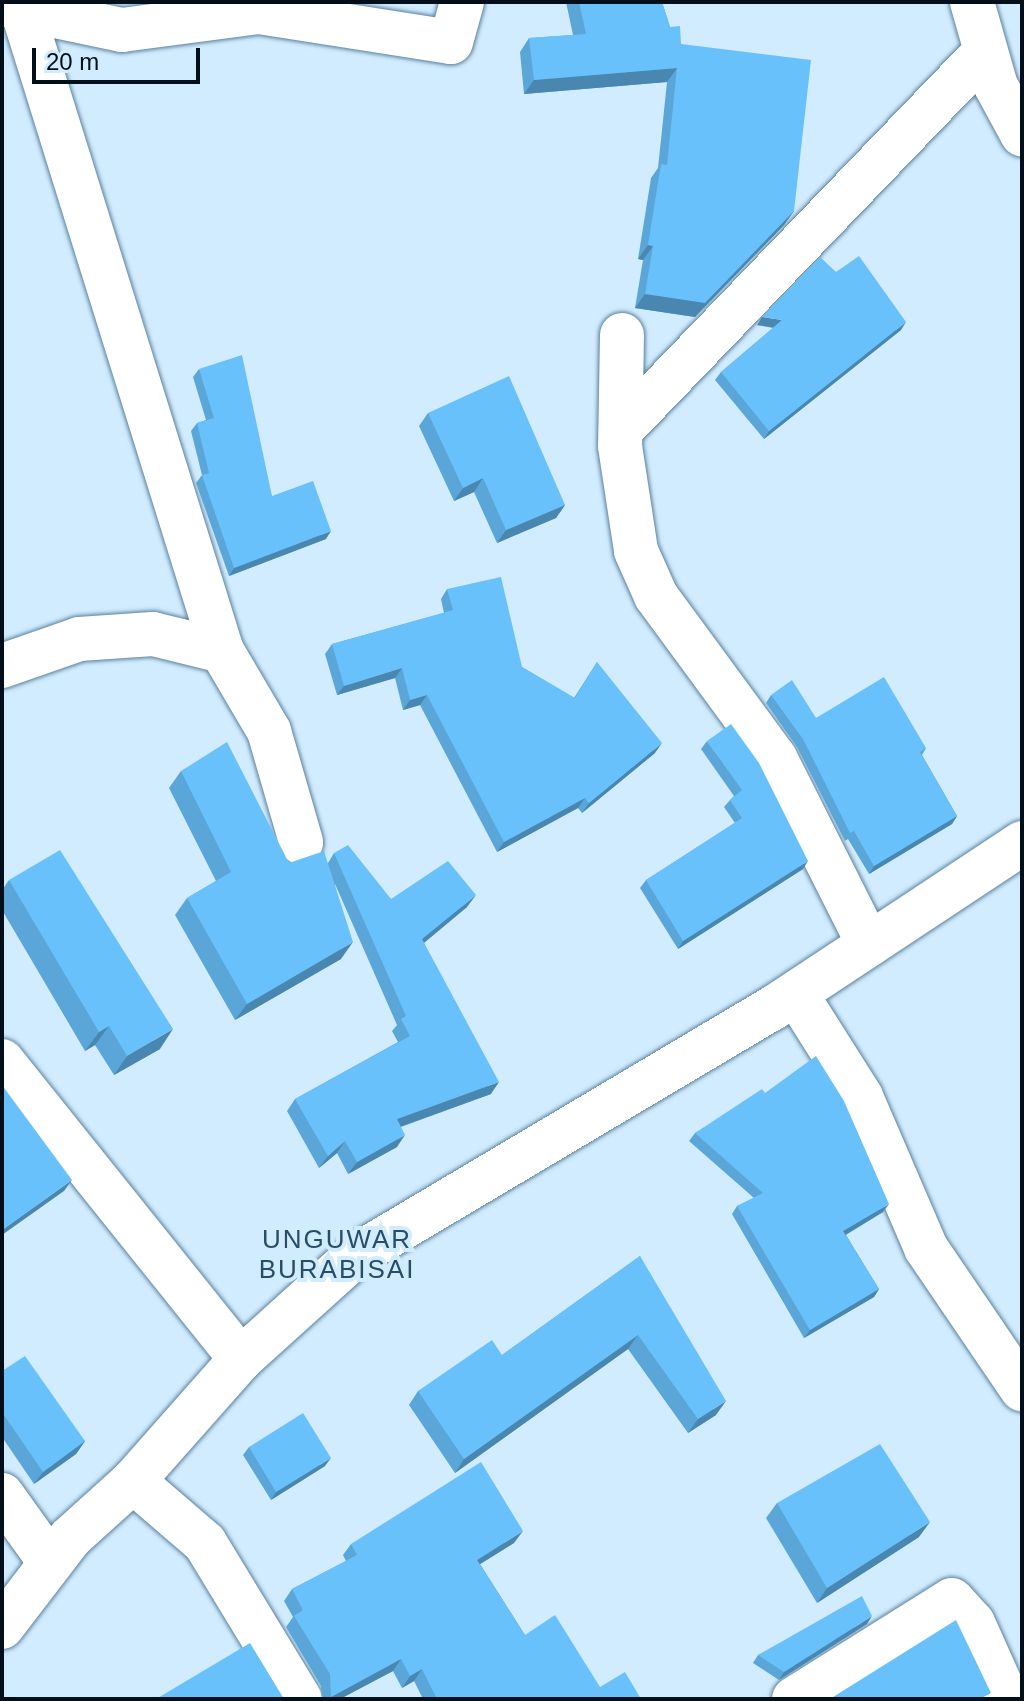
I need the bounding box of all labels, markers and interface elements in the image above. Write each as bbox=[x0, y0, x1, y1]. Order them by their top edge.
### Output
scale bar bbox=[36, 32, 204, 82]
text: 20 m bbox=[46, 48, 99, 75]
district label: UNGUWAR BURABISAI bbox=[259, 1224, 415, 1286]

